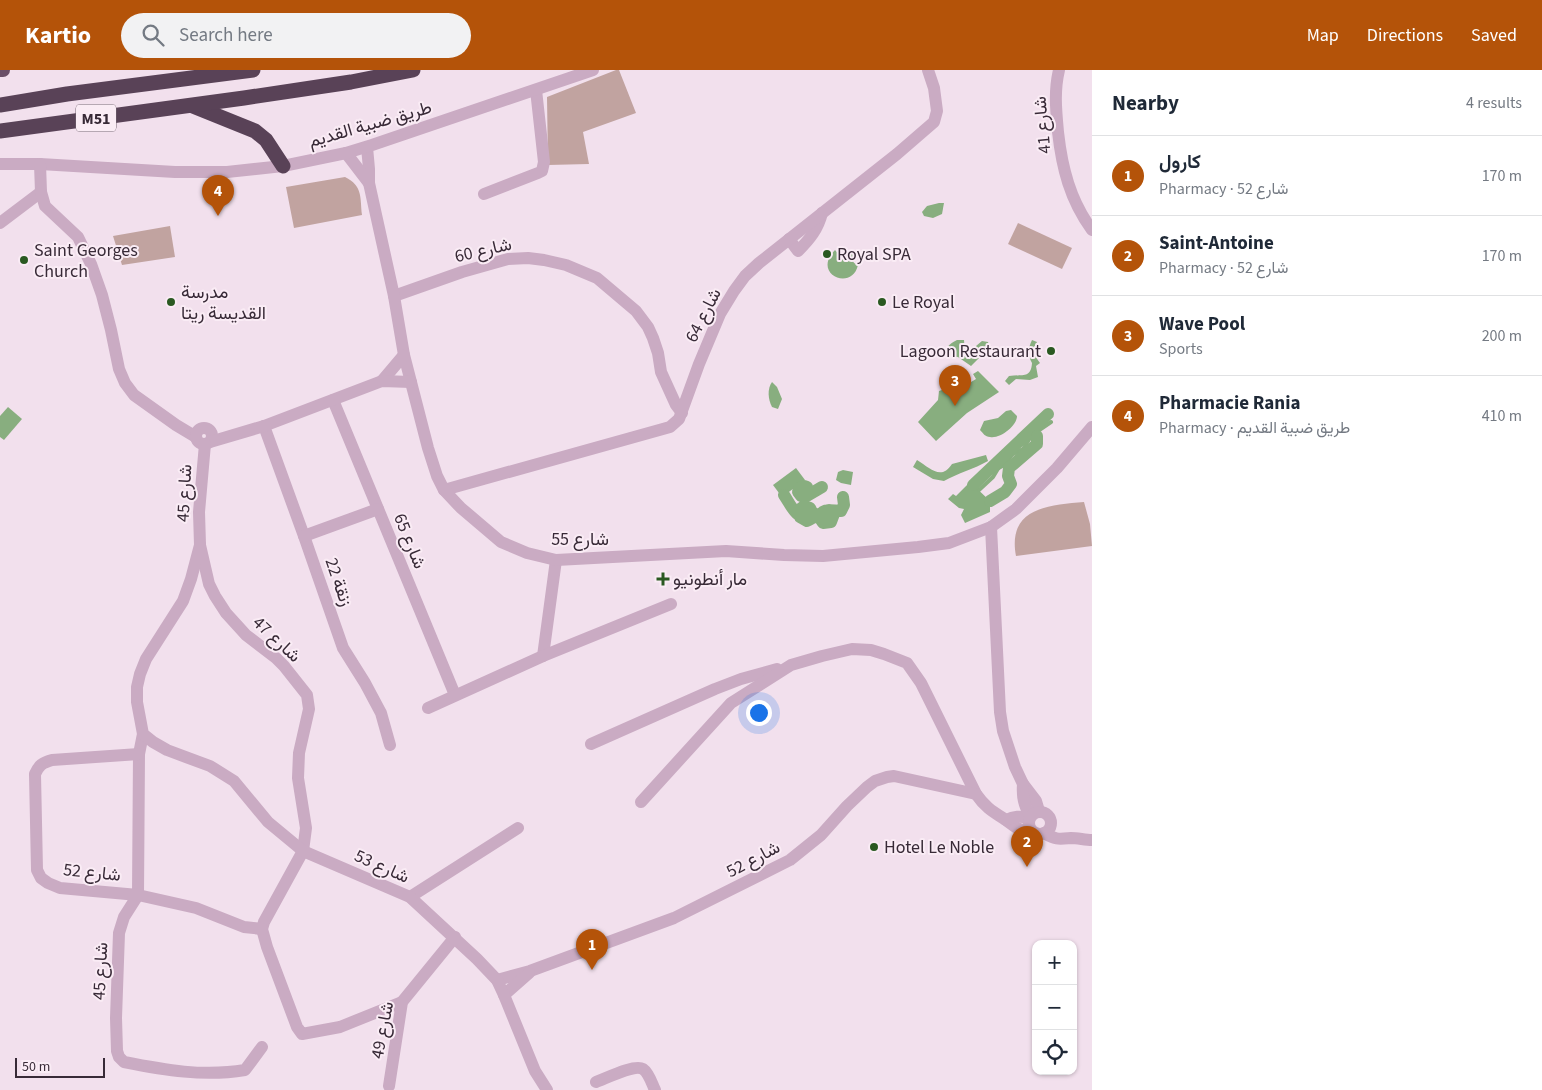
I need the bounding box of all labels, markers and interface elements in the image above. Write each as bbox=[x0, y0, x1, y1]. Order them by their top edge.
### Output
search box bbox=[121, 13, 471, 58]
text: Kartio bbox=[25, 18, 91, 53]
icon: search bbox=[139, 21, 167, 49]
text: Search here bbox=[179, 22, 273, 49]
text: Map bbox=[1307, 23, 1339, 48]
text: Directions bbox=[1367, 23, 1443, 48]
text: Saved bbox=[1471, 23, 1517, 48]
text: Nearby bbox=[1112, 88, 1179, 118]
text: 4 results bbox=[1466, 92, 1522, 114]
street label: طريق ضبية القديم bbox=[305, 95, 435, 154]
street label: شارع 41 bbox=[1028, 95, 1057, 155]
road number: M51 bbox=[76, 104, 116, 132]
text: كارول bbox=[1159, 149, 1201, 176]
text: 1 bbox=[1124, 165, 1132, 187]
text: 170 m bbox=[1482, 165, 1522, 187]
pin: 4 bbox=[202, 175, 234, 216]
text: Pharmacy · شارع 52 bbox=[1159, 178, 1288, 200]
text: Saint-Antoine bbox=[1159, 230, 1274, 257]
street label: شارع 60 bbox=[452, 232, 514, 269]
place label: Saint Georges Church bbox=[34, 238, 138, 284]
place label: Royal SPA bbox=[837, 242, 911, 267]
text: 2 bbox=[1124, 245, 1132, 267]
text: 170 m bbox=[1482, 245, 1522, 267]
marker: Royal SPA bbox=[821, 248, 833, 260]
marker: Saint Georges Church bbox=[18, 254, 30, 266]
text: Pharmacy · شارع 52 bbox=[1159, 257, 1288, 279]
place label: مدرسة القديسة ريتا bbox=[181, 280, 266, 326]
street label: شارع 64 bbox=[679, 284, 728, 347]
place label: Le Royal bbox=[892, 290, 955, 315]
marker: مدرسة القديسة ريتا bbox=[165, 296, 177, 308]
marker: Le Royal bbox=[876, 296, 888, 308]
text: Wave Pool bbox=[1159, 311, 1245, 338]
text: 3 bbox=[1124, 325, 1132, 347]
text: 200 m bbox=[1482, 325, 1522, 347]
text: Sports bbox=[1159, 338, 1203, 360]
place label: Lagoon Restaurant bbox=[900, 339, 1041, 364]
marker: Lagoon Restaurant bbox=[1045, 345, 1057, 357]
pin: 3 bbox=[939, 365, 971, 406]
text: Pharmacie Rania bbox=[1159, 390, 1300, 417]
text: 4 bbox=[1124, 405, 1132, 427]
text: 410 m bbox=[1482, 405, 1522, 427]
text: Pharmacy · طريق ضبية القديم bbox=[1159, 417, 1350, 439]
street label: شارع 45 bbox=[171, 464, 198, 523]
street label: شارع 65 bbox=[387, 510, 432, 573]
street label: شارع 55 bbox=[551, 527, 609, 552]
street label: زنقة 22 bbox=[319, 555, 358, 610]
place label: مار أنطونيو bbox=[673, 567, 747, 592]
marker: مار أنطونيو bbox=[657, 573, 669, 585]
street label: شارع 47 bbox=[247, 611, 306, 668]
your location bbox=[746, 700, 772, 726]
pin: 2 bbox=[1011, 826, 1043, 867]
street label: شارع 52 bbox=[722, 835, 785, 884]
place label: Hotel Le Noble bbox=[884, 835, 994, 860]
marker: Hotel Le Noble bbox=[868, 841, 880, 853]
street label: شارع 53 bbox=[350, 843, 413, 890]
street label: شارع 52 bbox=[62, 857, 122, 888]
pin: 1 bbox=[576, 929, 608, 970]
map controls bbox=[1032, 940, 1077, 1075]
button: + bbox=[1032, 940, 1077, 985]
street label: شارع 45 bbox=[87, 942, 114, 1001]
button: − bbox=[1032, 985, 1077, 1030]
street label: شارع 49 bbox=[365, 999, 400, 1061]
button: locate bbox=[1032, 1030, 1077, 1075]
scale bar bbox=[15, 1055, 105, 1078]
text: 50 m bbox=[22, 1057, 50, 1077]

